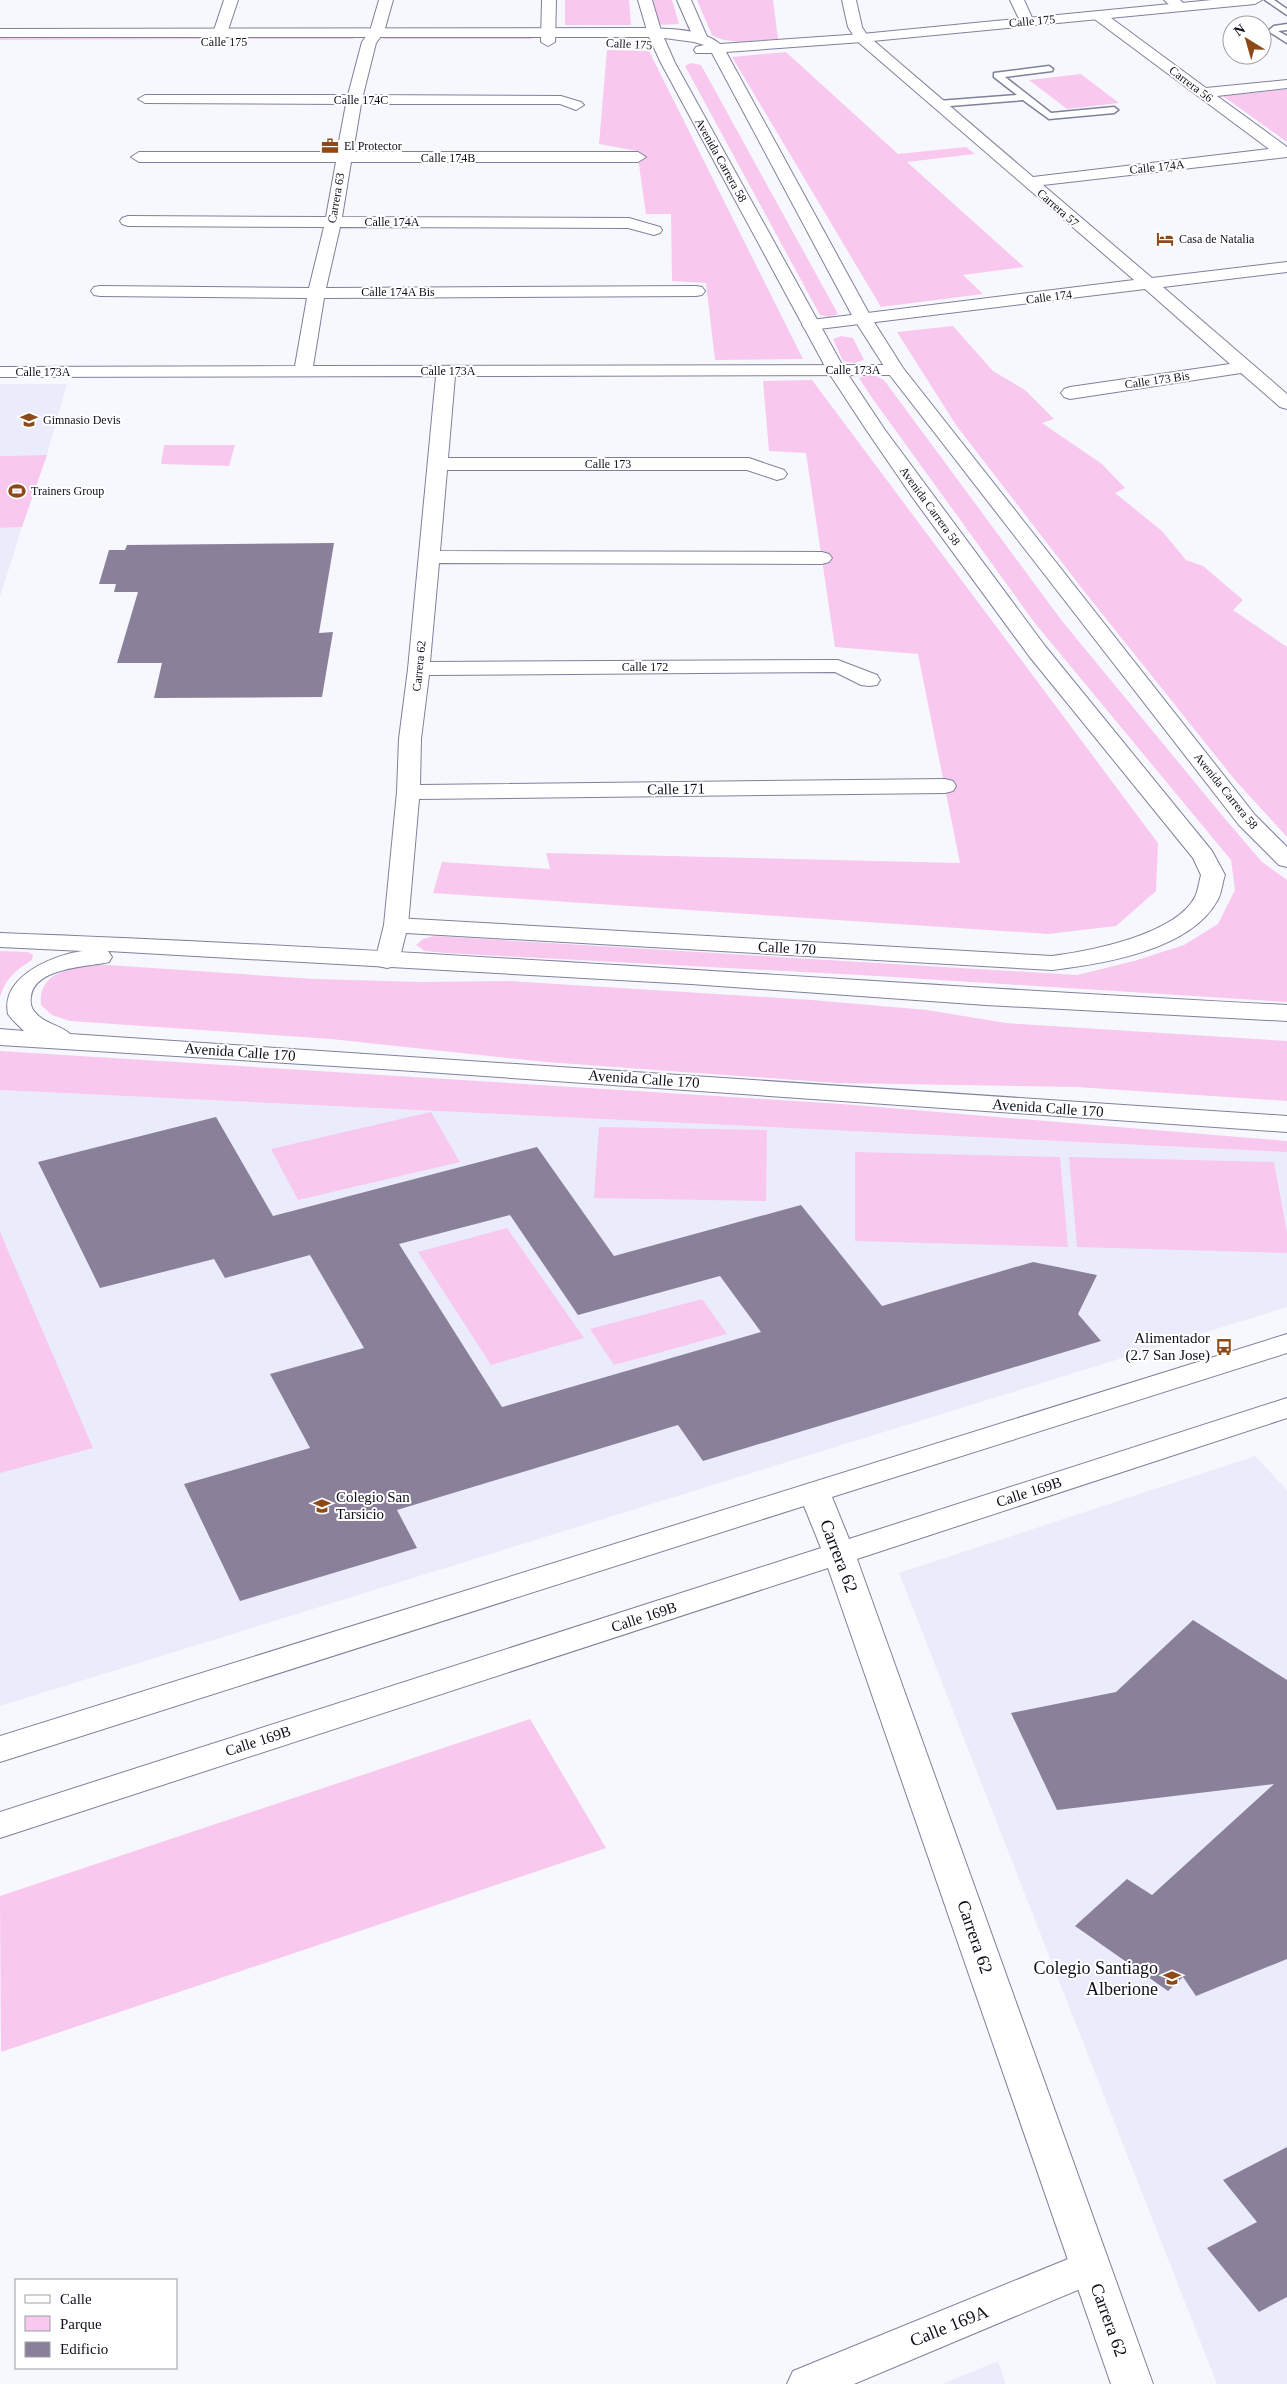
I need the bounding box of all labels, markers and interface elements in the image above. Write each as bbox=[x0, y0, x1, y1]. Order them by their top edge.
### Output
street label: Calle 175 bbox=[1008, 12, 1056, 30]
north arrow bbox=[1222, 15, 1272, 65]
text: N bbox=[1231, 21, 1248, 39]
street label: Calle 175 bbox=[201, 35, 247, 49]
street label: Calle 175 bbox=[606, 36, 652, 52]
street label: Carrera 56 bbox=[1166, 63, 1216, 105]
street label: Calle 174C bbox=[334, 93, 388, 107]
street label: Avenida Carrera 58 bbox=[692, 116, 750, 204]
office icon: El Protector bbox=[320, 136, 340, 156]
place label: El Protector bbox=[344, 139, 402, 153]
street label: Calle 174B bbox=[421, 151, 475, 165]
street label: Calle 174A bbox=[1129, 157, 1185, 177]
street label: Carrera 63 bbox=[325, 172, 347, 224]
street label: Carrera 57 bbox=[1034, 186, 1082, 230]
street label: Calle 174A bbox=[365, 215, 420, 229]
hotel icon: Casa de Natalia bbox=[1155, 229, 1175, 249]
place label: Casa de Natalia bbox=[1179, 232, 1255, 246]
street label: Calle 174A Bis bbox=[361, 285, 435, 299]
street label: Calle 174 bbox=[1025, 287, 1073, 307]
street label: Calle 173A bbox=[826, 363, 881, 377]
street label: Calle 173A bbox=[421, 364, 476, 378]
street label: Calle 173A bbox=[16, 365, 71, 379]
street label: Calle 173 Bis bbox=[1124, 368, 1191, 391]
school or university icon: Gimnasio Devis bbox=[19, 410, 39, 430]
place label: Gimnasio Devis bbox=[43, 413, 121, 427]
street label: Calle 173 bbox=[585, 457, 631, 471]
street label: Avenida Carrera 58 bbox=[897, 464, 963, 548]
sports icon: Trainers Group bbox=[7, 481, 27, 501]
place label: Trainers Group bbox=[31, 484, 104, 498]
street label: Carrera 62 bbox=[409, 640, 429, 692]
street label: Calle 172 bbox=[622, 660, 668, 674]
street label: Avenida Carrera 58 bbox=[1191, 750, 1261, 832]
street label: Calle 171 bbox=[647, 780, 705, 798]
street label: Calle 170 bbox=[758, 938, 816, 958]
street label: Avenida Calle 170 bbox=[184, 1040, 296, 1064]
street label: Avenida Calle 170 bbox=[588, 1067, 700, 1091]
street label: Avenida Calle 170 bbox=[992, 1096, 1104, 1120]
place label: Alimentador (2.7 San Jose) bbox=[1125, 1330, 1210, 1364]
bus stop icon: Alimentador (2.7 San Jose) bbox=[1214, 1337, 1234, 1357]
street label: Calle 169B bbox=[994, 1474, 1064, 1510]
place label: Colegio San Tarsicio bbox=[336, 1489, 410, 1522]
school or university icon: Colegio San Tarsicio bbox=[312, 1496, 332, 1516]
street label: Carrera 62 bbox=[816, 1517, 862, 1595]
street label: Calle 169B bbox=[609, 1599, 679, 1635]
street label: Calle 169B bbox=[223, 1723, 293, 1759]
street label: Carrera 62 bbox=[953, 1898, 997, 1976]
place label: Colegio Santiago Alberione bbox=[1034, 1958, 1158, 1999]
school or university icon: Colegio Santiago Alberione bbox=[1162, 1968, 1182, 1988]
legend bbox=[15, 2279, 178, 2369]
street label: Carrera 62 bbox=[1087, 2281, 1131, 2359]
text: Calle bbox=[60, 2291, 92, 2307]
street label: Calle 169A bbox=[907, 2301, 991, 2351]
text: Parque bbox=[60, 2316, 102, 2332]
text: Edificio bbox=[60, 2341, 108, 2357]

